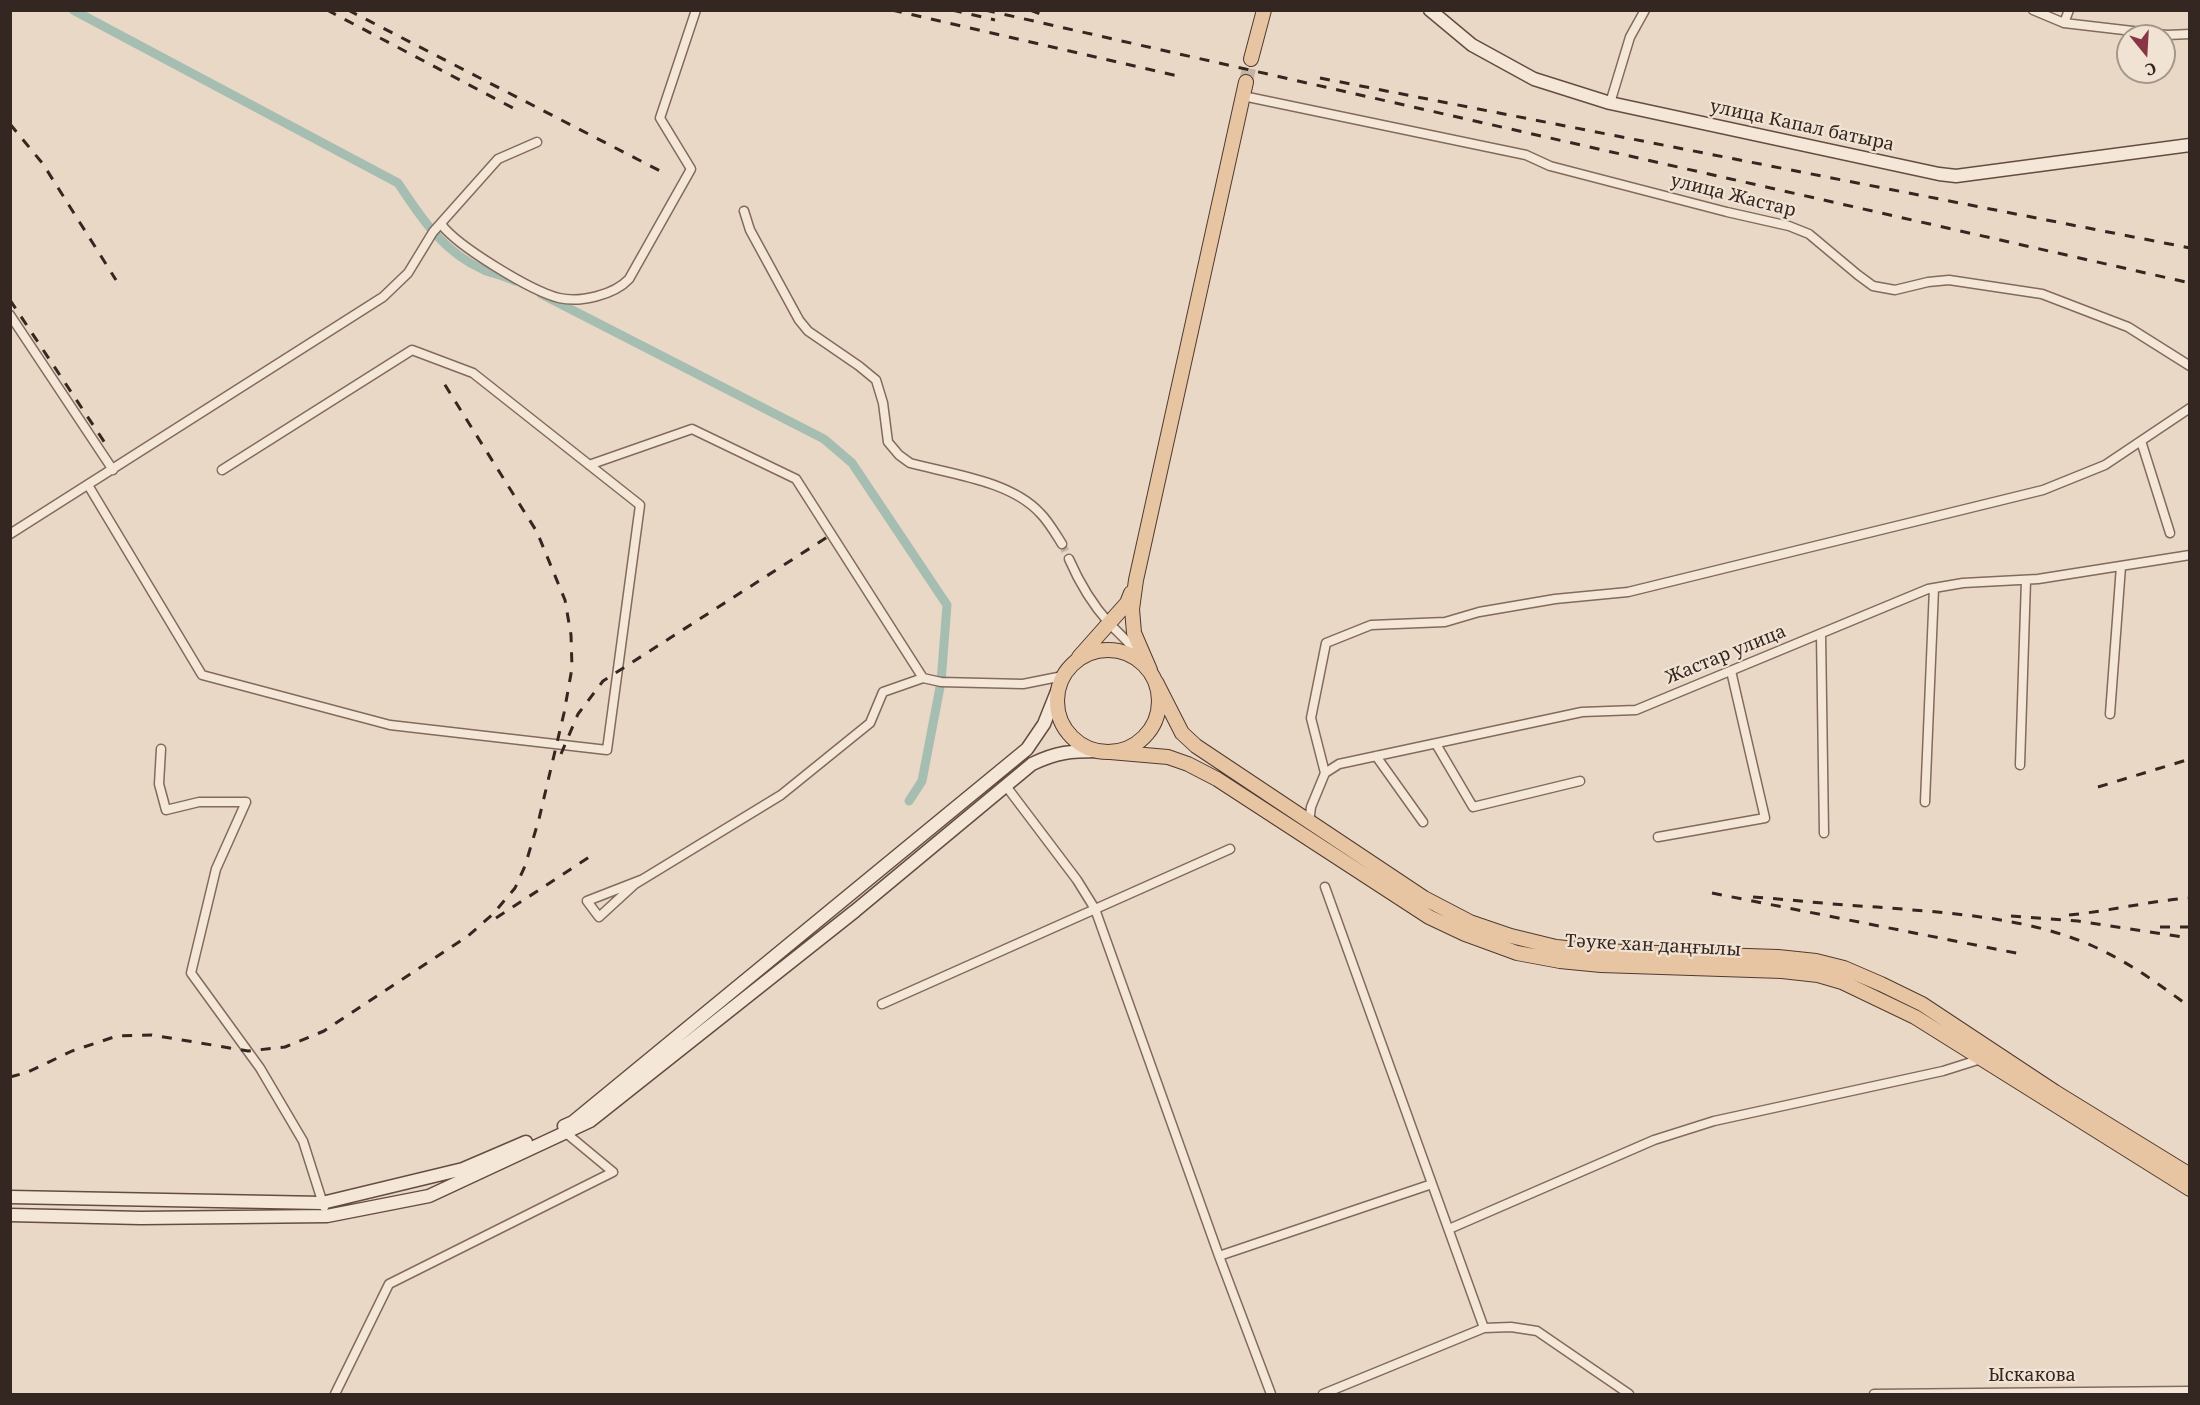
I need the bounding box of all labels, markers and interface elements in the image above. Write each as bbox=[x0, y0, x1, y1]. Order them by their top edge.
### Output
north arrow bbox=[2116, 24, 2176, 84]
text: С bbox=[2143, 57, 2159, 81]
street label: улица Капал батыра bbox=[1708, 96, 1896, 156]
street label: улица Жастар bbox=[1668, 170, 1798, 222]
street label: Жастар улица bbox=[1662, 621, 1790, 689]
street label: Тәуке хан даңғылы bbox=[1565, 931, 1741, 961]
street label: Ыскакова bbox=[1988, 1365, 2076, 1387]

